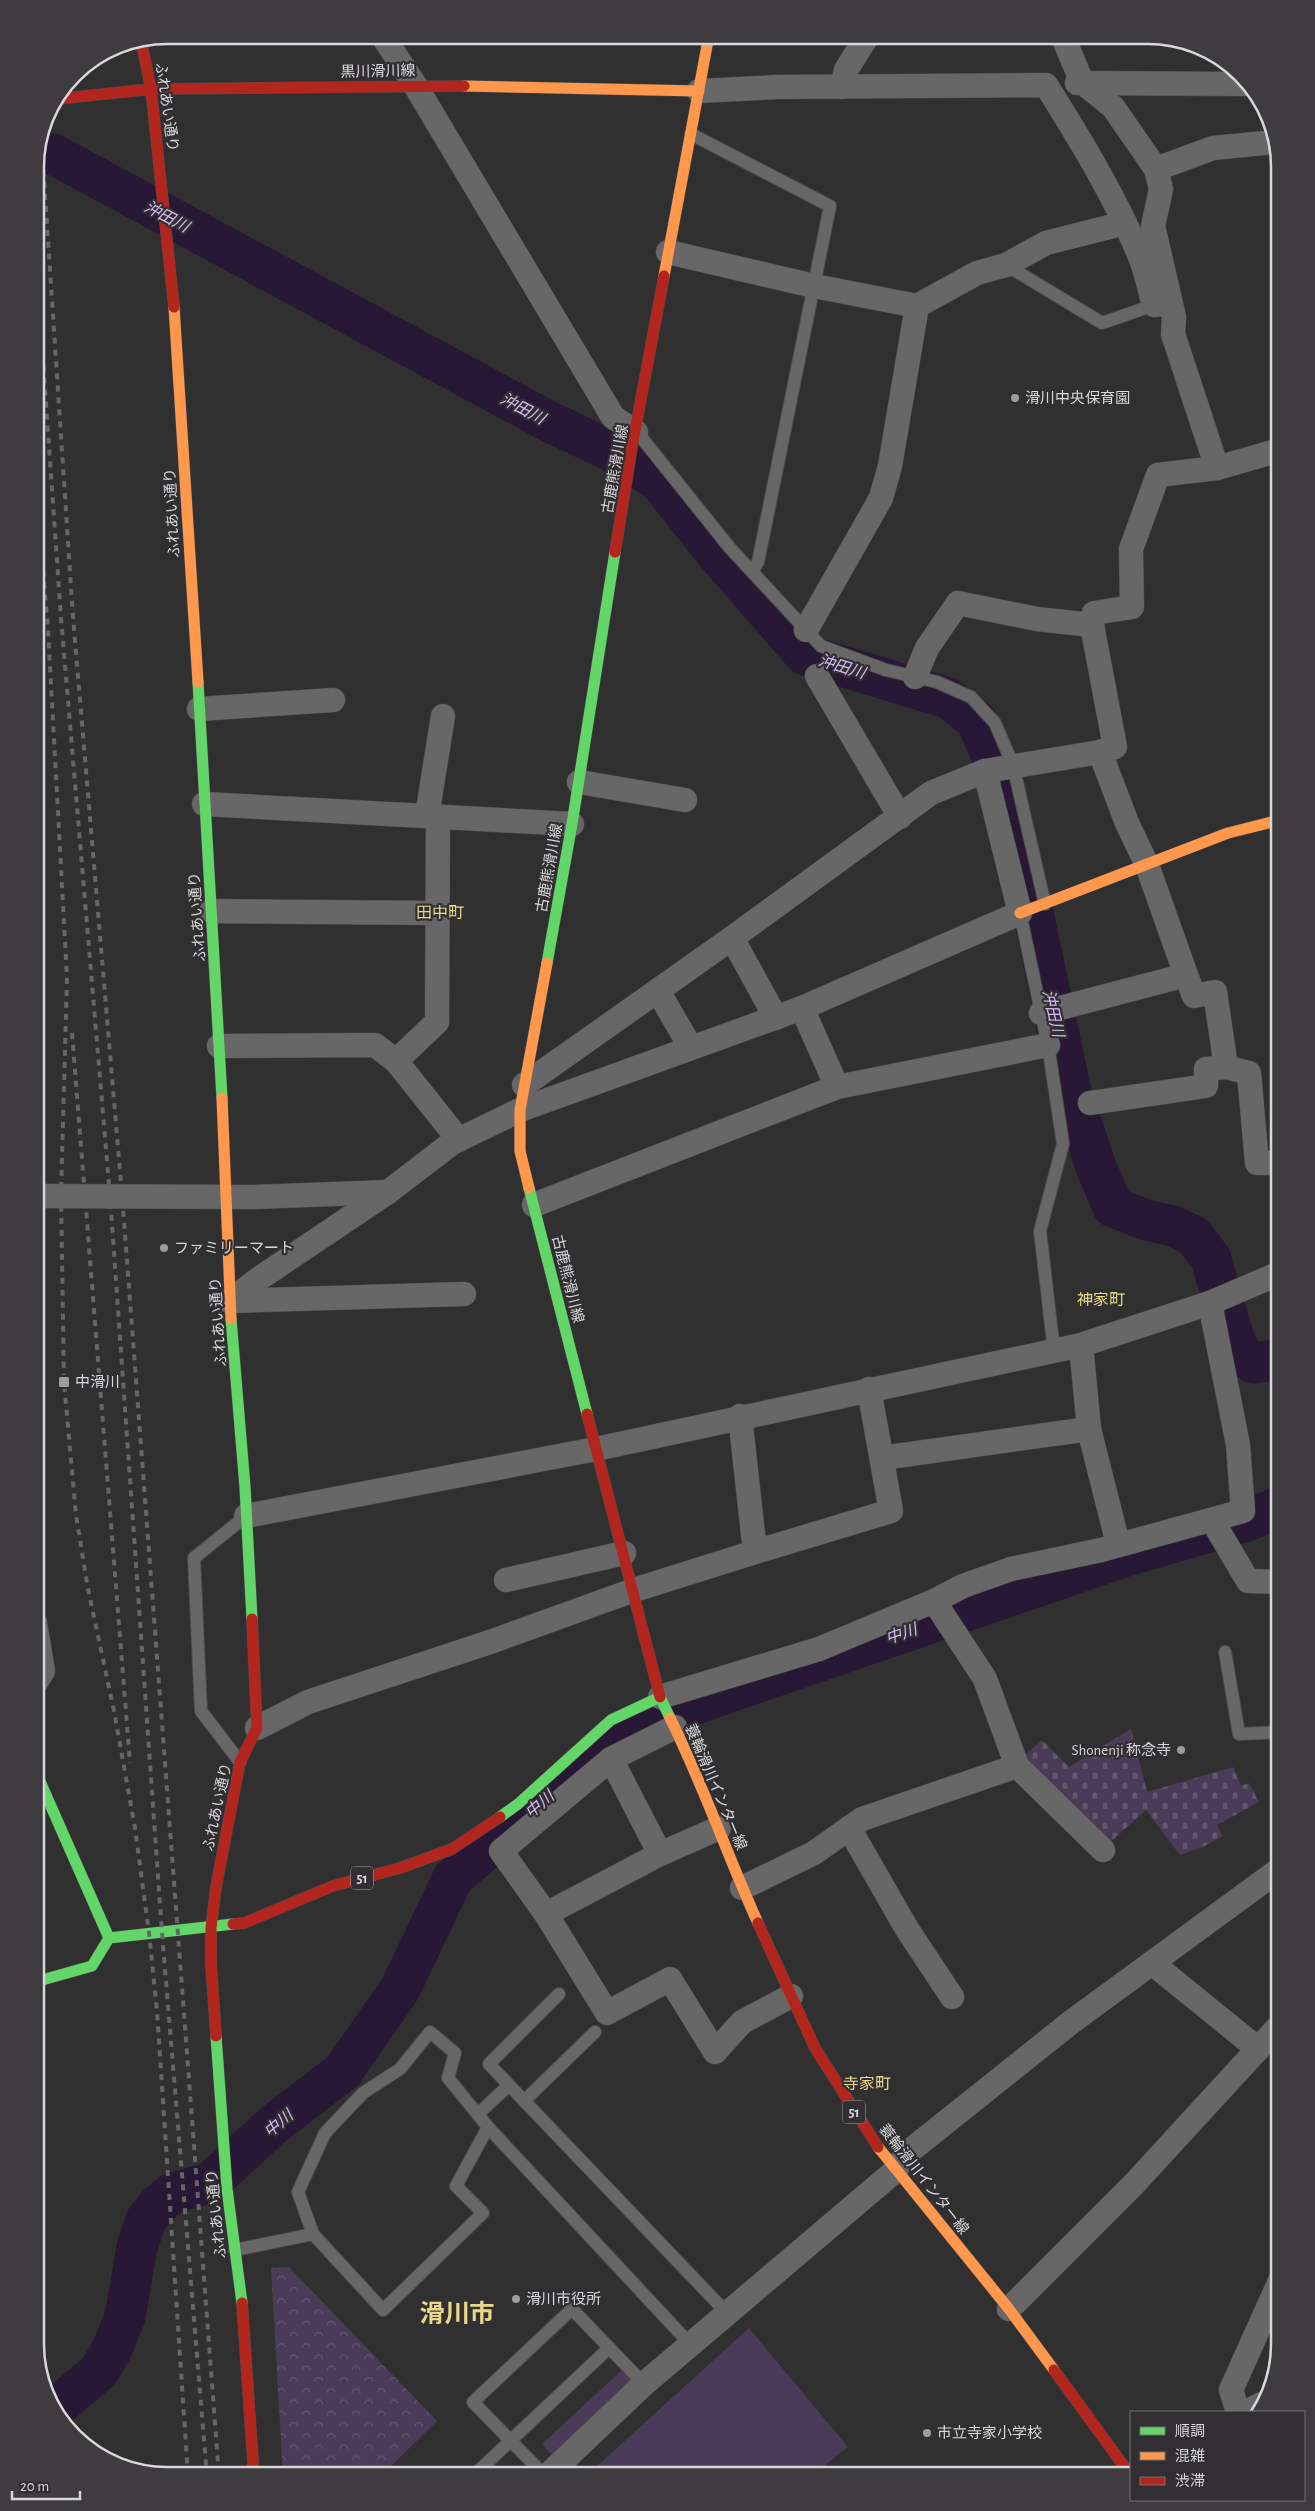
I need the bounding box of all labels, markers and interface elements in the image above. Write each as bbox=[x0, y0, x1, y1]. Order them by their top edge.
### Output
street label: ふれあい通り bbox=[153, 61, 181, 153]
street label: 黒川滑川線 bbox=[340, 62, 416, 80]
water label: 沖田川 bbox=[142, 198, 194, 236]
water label: 沖田川 bbox=[498, 390, 550, 428]
place label: 滑川中央保育園 bbox=[1025, 390, 1130, 406]
marker: 滑川中央保育園 bbox=[1009, 392, 1021, 404]
street label: 古鹿熊滑川線 bbox=[599, 423, 631, 515]
street label: ふれあい通り bbox=[162, 468, 182, 558]
water label: 沖田川 bbox=[816, 651, 869, 682]
street label: 古鹿熊滑川線 bbox=[533, 822, 565, 914]
street label: ふれあい通り bbox=[186, 872, 208, 962]
district label: 田中町 bbox=[416, 905, 464, 921]
water label: 沖田川 bbox=[1040, 988, 1068, 1040]
street label: 古鹿熊滑川線 bbox=[549, 1233, 587, 1325]
place label: ファミリーマート bbox=[174, 1241, 294, 1256]
marker: ファミリーマート bbox=[158, 1242, 170, 1254]
street label: ふれあい通り bbox=[207, 1277, 229, 1367]
district label: 神家町 bbox=[1077, 1292, 1125, 1308]
place label: 中滑川 bbox=[75, 1374, 120, 1390]
marker: 中滑川 bbox=[57, 1375, 71, 1389]
water label: 中川 bbox=[883, 1620, 921, 1647]
street label: 蓑輪滑川インター線 bbox=[682, 1721, 751, 1852]
place label: Shonenji 称念寺 bbox=[1072, 1742, 1171, 1758]
marker: Shonenji 称念寺 bbox=[1175, 1744, 1187, 1756]
street label: ふれあい通り bbox=[200, 1761, 234, 1853]
water label: 中川 bbox=[522, 1786, 558, 1821]
road number: 51 bbox=[351, 1866, 373, 1890]
district label: 寺家町 bbox=[843, 2076, 891, 2092]
road number: 51 bbox=[843, 2100, 865, 2124]
water label: 中川 bbox=[261, 2105, 298, 2140]
street label: 蓑輪滑川インター線 bbox=[876, 2120, 973, 2237]
street label: ふれあい通り bbox=[203, 2168, 229, 2260]
place label: 滑川市役所 bbox=[526, 2291, 601, 2307]
marker: 滑川市役所 bbox=[510, 2293, 522, 2305]
district label: 滑川市 bbox=[419, 2300, 495, 2327]
legend bbox=[1130, 2411, 1305, 2501]
text: 順調 bbox=[1175, 2424, 1205, 2439]
place label: 市立寺家小学校 bbox=[937, 2425, 1042, 2441]
marker: 市立寺家小学校 bbox=[921, 2427, 933, 2439]
text: 混雑 bbox=[1175, 2448, 1205, 2464]
scale bar bbox=[12, 2468, 80, 2500]
text: 渋滞 bbox=[1175, 2473, 1205, 2489]
text: 20 m bbox=[20, 2479, 49, 2494]

